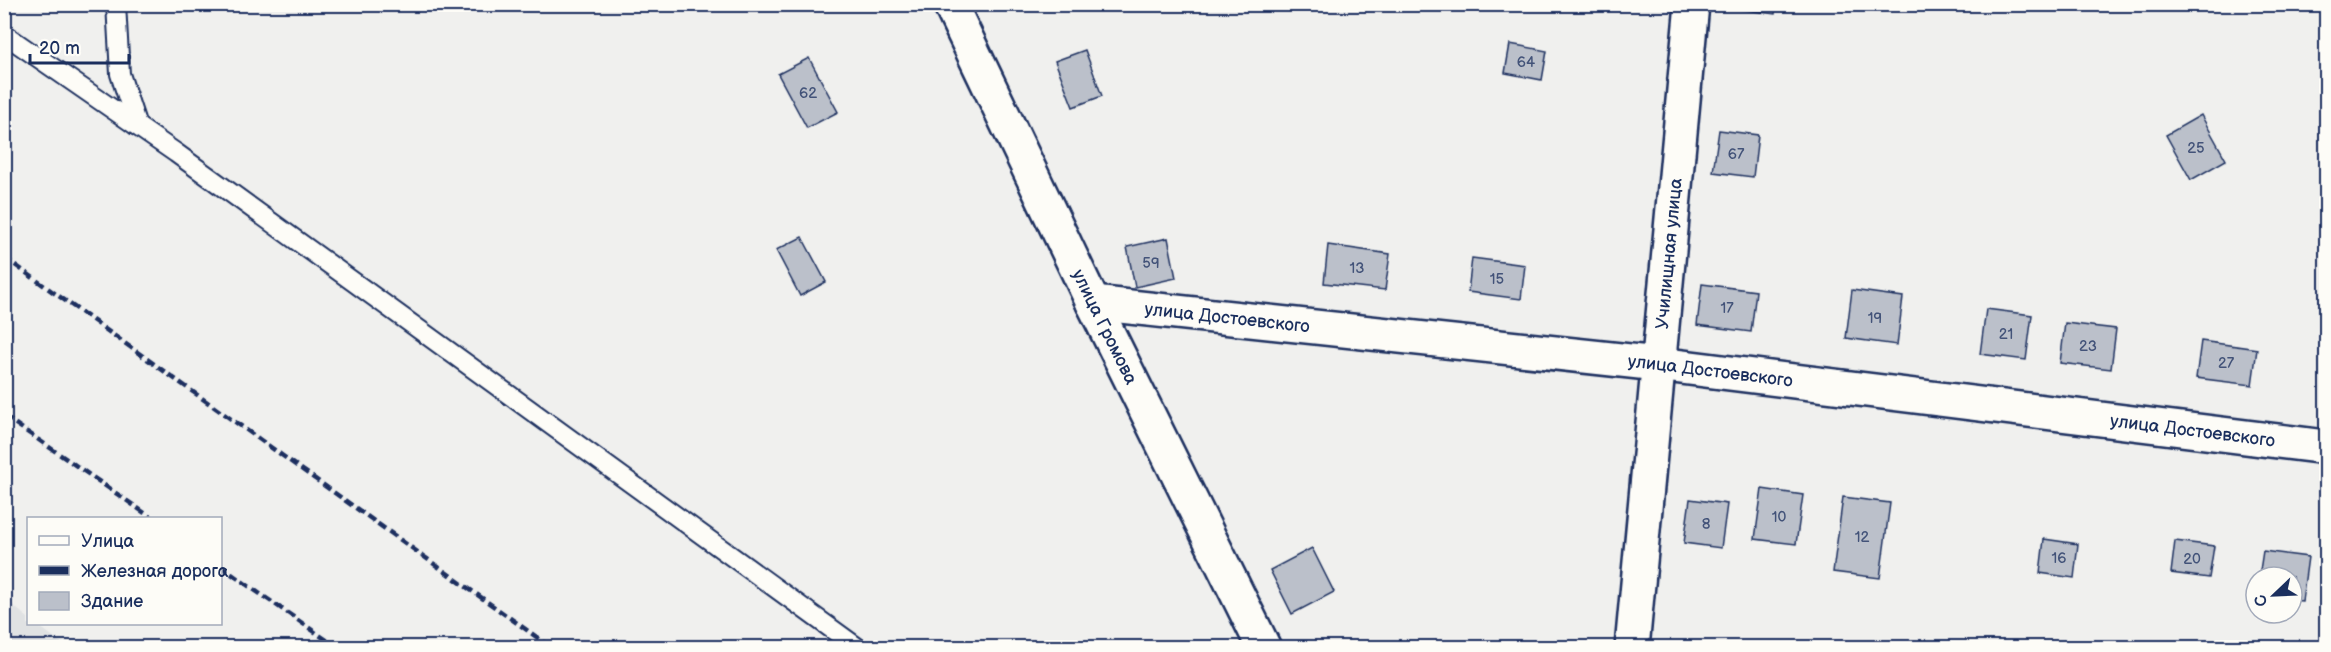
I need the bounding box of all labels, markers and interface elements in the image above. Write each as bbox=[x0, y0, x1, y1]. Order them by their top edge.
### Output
scale bar bbox=[30, 27, 129, 65]
text: 20 m bbox=[39, 38, 80, 59]
house number: 64 bbox=[1517, 53, 1535, 72]
house number: 62 bbox=[799, 84, 817, 103]
house number: 25 bbox=[2187, 139, 2205, 158]
house number: 67 bbox=[1728, 145, 1745, 164]
street label: Училищная улица bbox=[1651, 177, 1686, 330]
house number: 59 bbox=[1142, 254, 1160, 273]
house number: 13 bbox=[1349, 259, 1365, 278]
street label: улица Громова bbox=[1068, 266, 1142, 388]
house number: 15 bbox=[1490, 270, 1504, 289]
street label: улица Достоевского bbox=[1144, 298, 1311, 337]
house number: 17 bbox=[1720, 299, 1734, 318]
house number: 19 bbox=[1868, 309, 1882, 328]
house number: 21 bbox=[1999, 325, 2013, 344]
house number: 23 bbox=[2079, 337, 2097, 356]
street label: улица Достоевского bbox=[1627, 350, 1794, 391]
house number: 27 bbox=[2218, 354, 2235, 373]
street label: улица Достоевского bbox=[2109, 410, 2276, 451]
house number: 10 bbox=[1772, 508, 1786, 527]
house number: 8 bbox=[1702, 515, 1711, 534]
legend bbox=[27, 517, 222, 625]
house number: 12 bbox=[1855, 528, 1869, 547]
text: Улица bbox=[81, 531, 135, 552]
house number: 16 bbox=[2052, 549, 2066, 568]
house number: 20 bbox=[2183, 550, 2201, 569]
text: Железная дорога bbox=[81, 561, 229, 582]
north arrow bbox=[2244, 565, 2304, 625]
text: Здание bbox=[81, 591, 143, 612]
text: С bbox=[2251, 591, 2272, 609]

